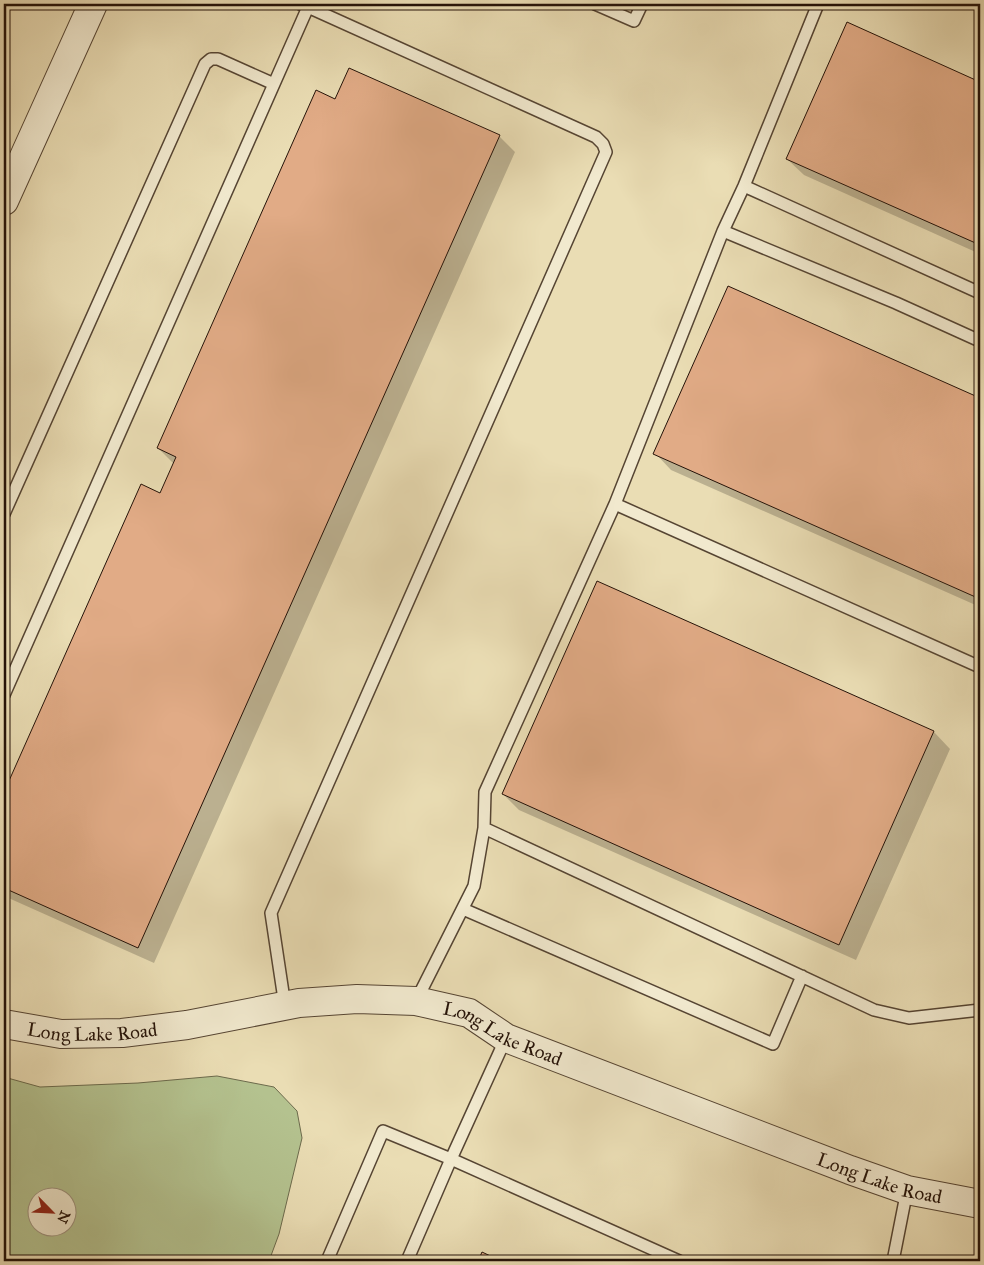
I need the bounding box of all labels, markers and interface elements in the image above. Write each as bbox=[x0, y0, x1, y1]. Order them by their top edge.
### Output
street label: Long Lake Road bbox=[441, 996, 566, 1071]
street label: Long Lake Road bbox=[25, 1017, 159, 1047]
street label: Long Lake Road bbox=[814, 1147, 944, 1209]
north arrow bbox=[28, 1188, 78, 1238]
text: N bbox=[53, 1208, 74, 1226]

